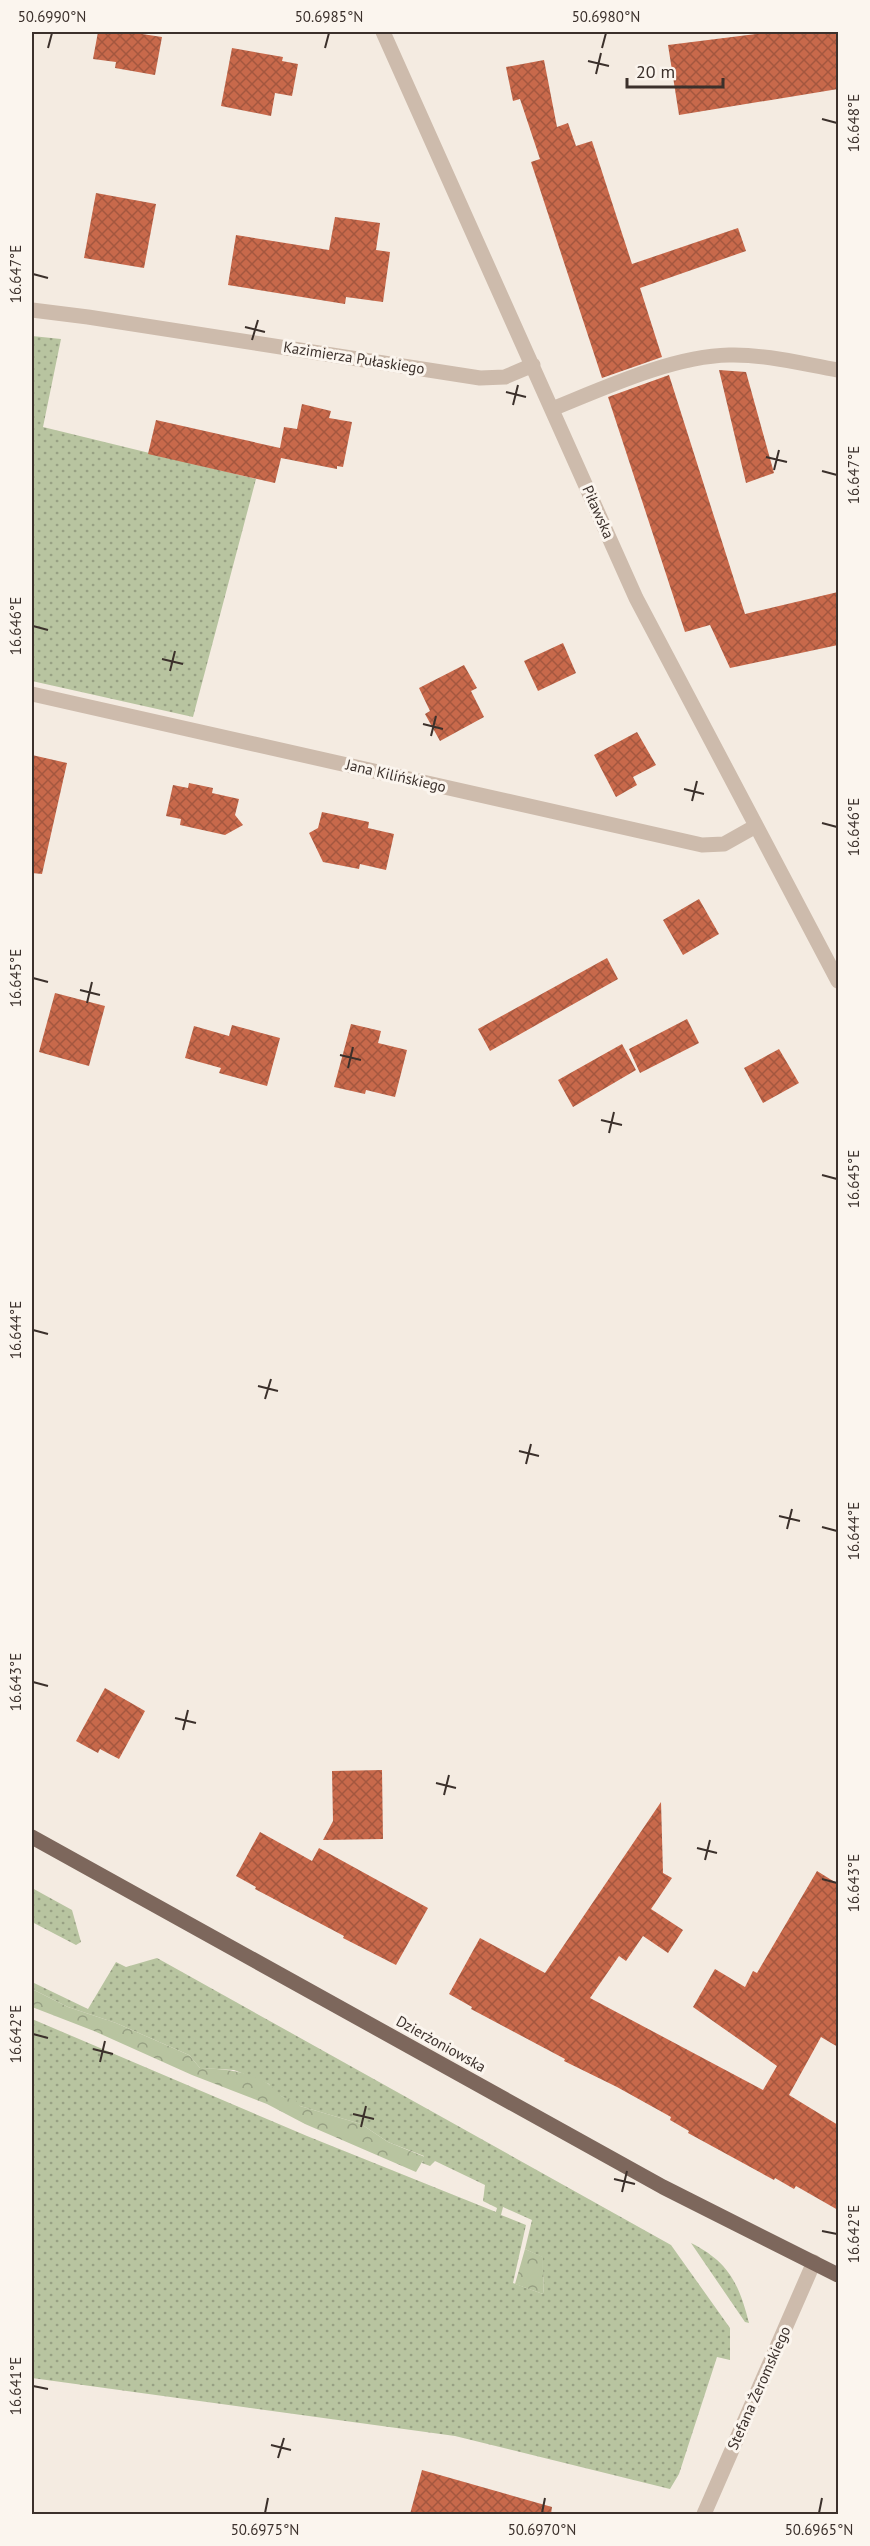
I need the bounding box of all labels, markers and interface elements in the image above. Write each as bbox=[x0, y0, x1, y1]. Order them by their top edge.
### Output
text: 50.6990°N bbox=[18, 7, 86, 26]
text: 50.6985°N bbox=[295, 7, 363, 26]
text: 50.6980°N bbox=[572, 7, 640, 26]
scale bar bbox=[627, 51, 723, 89]
text: 20 m bbox=[636, 60, 675, 83]
text: 16.648°E bbox=[844, 94, 863, 152]
text: 16.647°E bbox=[6, 245, 25, 303]
street label: Kazimierza Pułaskiego bbox=[282, 337, 426, 378]
text: 16.647°E bbox=[844, 446, 863, 504]
street label: Piławska bbox=[578, 482, 619, 541]
text: 16.646°E bbox=[6, 597, 25, 655]
street label: Jana Kilińskiego bbox=[343, 755, 448, 796]
text: 16.646°E bbox=[844, 798, 863, 856]
text: 16.645°E bbox=[6, 949, 25, 1007]
text: 16.645°E bbox=[844, 1150, 863, 1208]
text: 16.644°E bbox=[6, 1301, 25, 1359]
text: 16.644°E bbox=[844, 1502, 863, 1560]
text: 16.643°E bbox=[6, 1653, 25, 1711]
text: 16.643°E bbox=[844, 1854, 863, 1912]
text: 16.642°E bbox=[6, 2005, 25, 2063]
street label: Dzierżoniowska bbox=[393, 2011, 489, 2076]
text: 16.642°E bbox=[844, 2205, 863, 2263]
street label: Stefana Żeromskiego bbox=[723, 2323, 794, 2453]
text: 16.641°E bbox=[6, 2357, 25, 2415]
text: 50.6975°N bbox=[231, 2520, 299, 2539]
text: 50.6970°N bbox=[508, 2520, 576, 2539]
text: 50.6965°N bbox=[785, 2520, 853, 2539]

